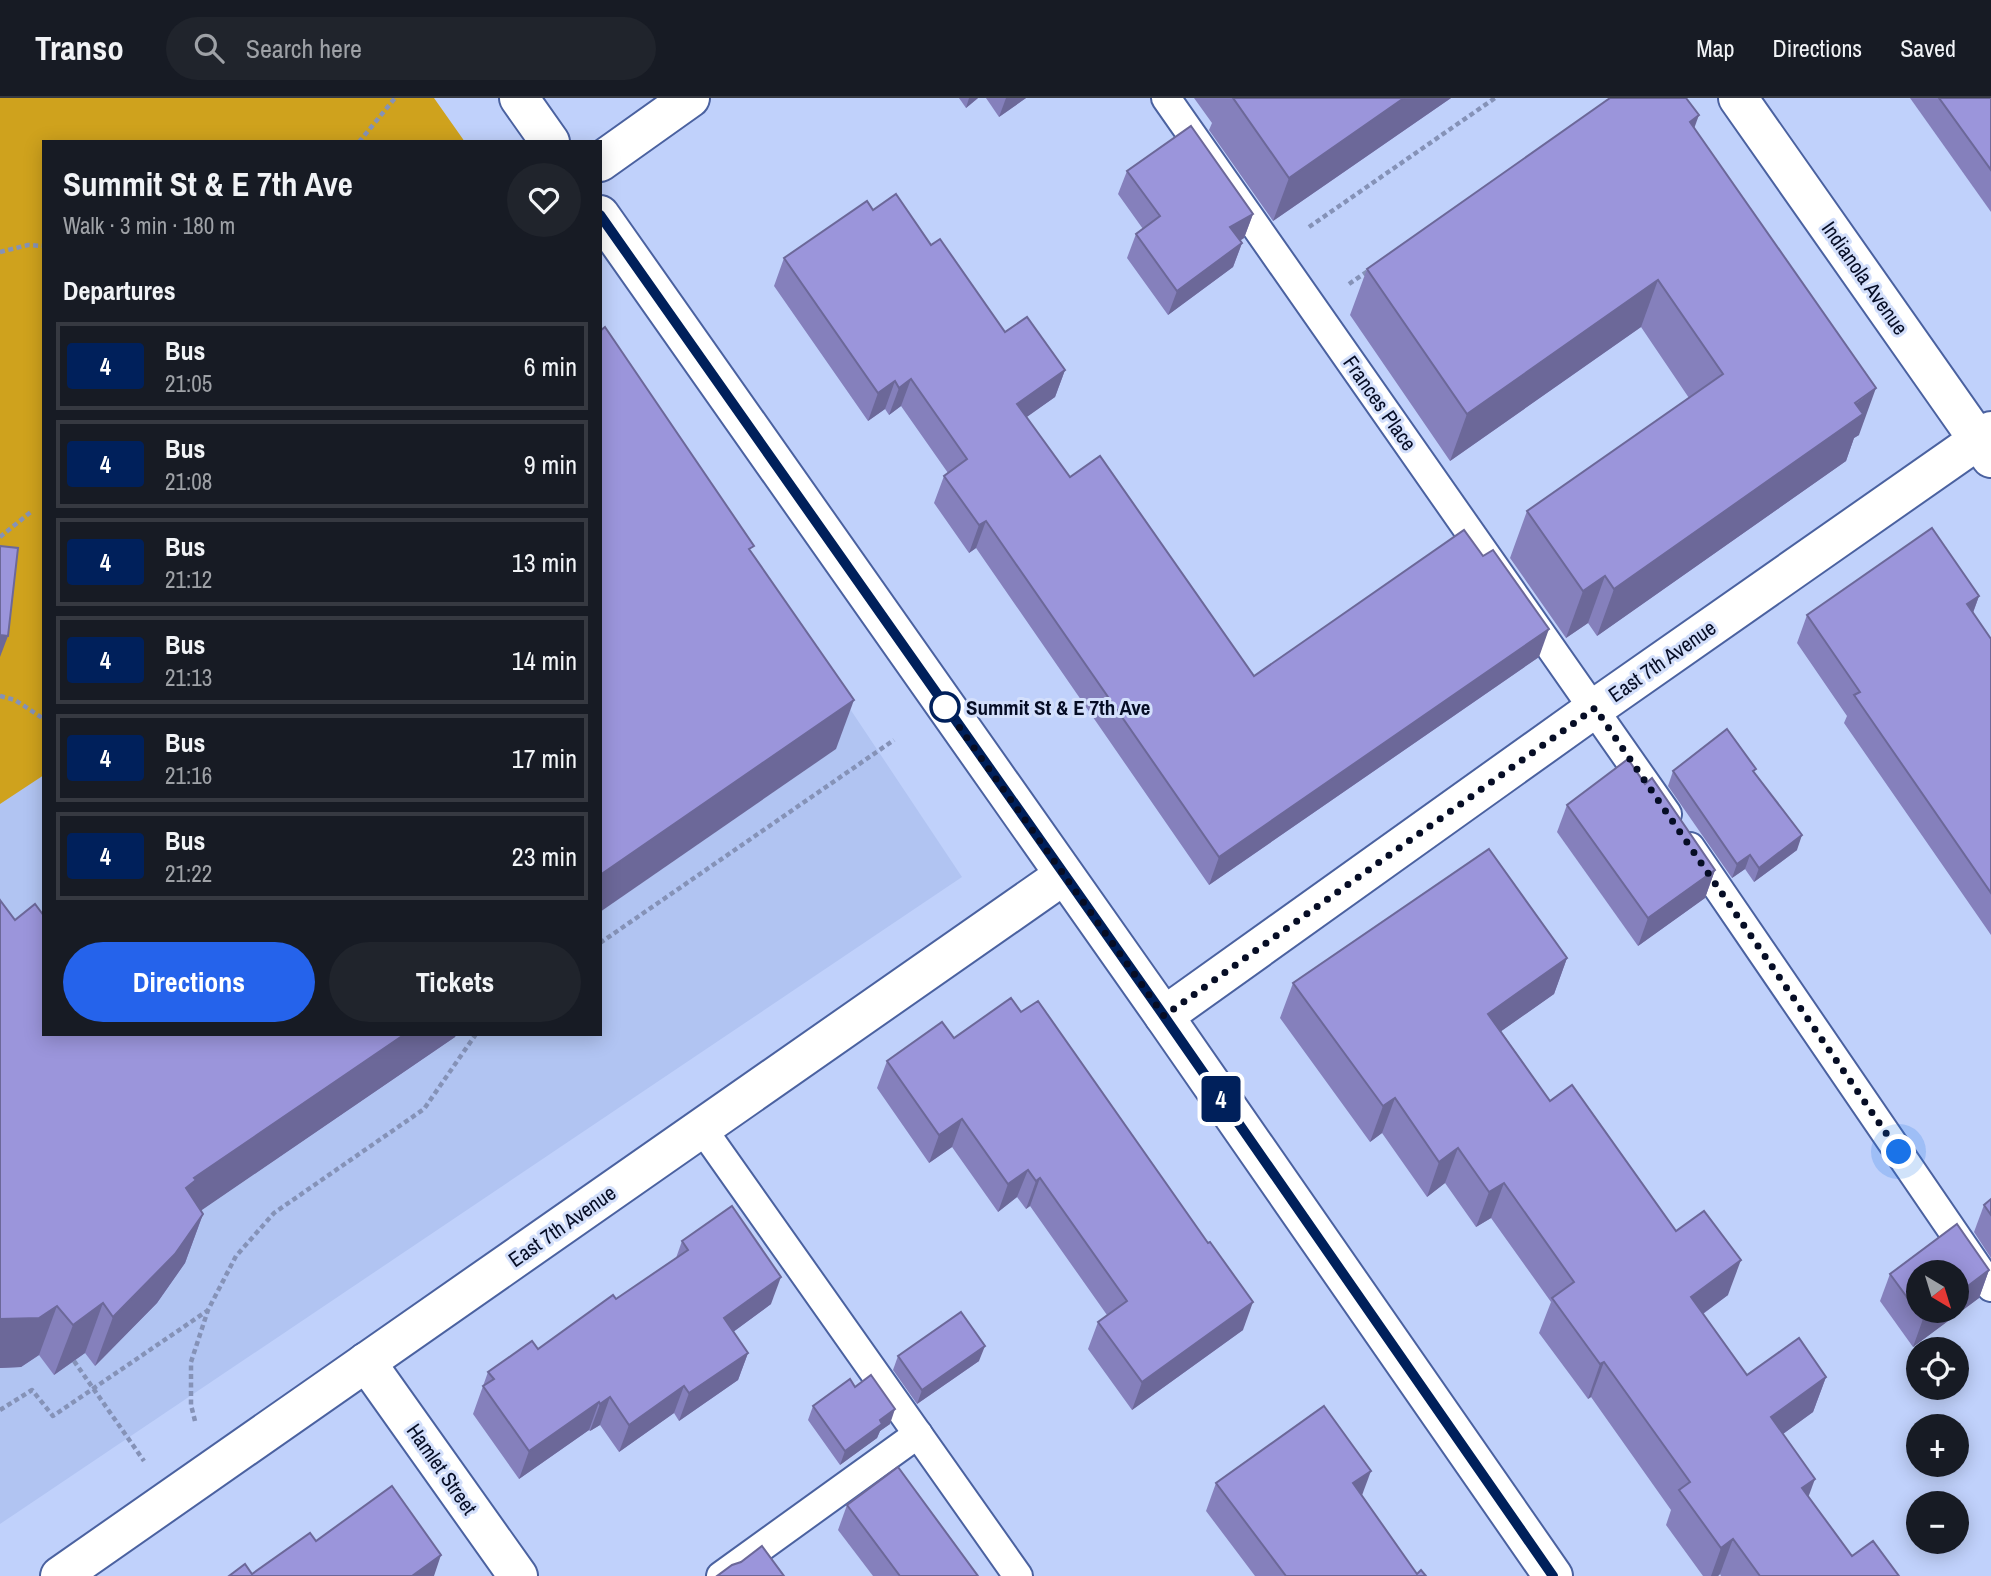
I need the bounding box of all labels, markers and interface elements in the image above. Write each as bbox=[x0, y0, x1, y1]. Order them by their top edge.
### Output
search box bbox=[166, 17, 656, 80]
text: Transo bbox=[35, 26, 124, 70]
icon: search bbox=[190, 29, 228, 67]
text: Search here bbox=[246, 31, 362, 66]
text: Map bbox=[1696, 32, 1734, 64]
text: Directions bbox=[1772, 32, 1862, 64]
text: Saved bbox=[1900, 32, 1956, 64]
text: Summit St & E 7th Ave bbox=[63, 162, 353, 206]
button: heart bbox=[507, 163, 581, 237]
text: Walk · 3 min · 180 m bbox=[63, 210, 235, 241]
street label: Indianola Avenue bbox=[1815, 215, 1915, 341]
text: Departures bbox=[63, 273, 176, 308]
text: Bus bbox=[165, 333, 205, 368]
text: 6 min bbox=[524, 349, 577, 384]
text: 4 bbox=[100, 350, 111, 382]
street label: Frances Place bbox=[1337, 350, 1423, 456]
text: 21:05 bbox=[165, 368, 212, 399]
text: Bus bbox=[165, 431, 205, 466]
text: 9 min bbox=[524, 447, 577, 482]
text: 4 bbox=[100, 448, 111, 480]
text: 21:08 bbox=[165, 466, 212, 497]
text: Bus bbox=[165, 529, 205, 564]
text: 13 min bbox=[512, 545, 577, 580]
text: 4 bbox=[100, 546, 111, 578]
text: 21:12 bbox=[165, 564, 212, 595]
street label: East 7th Avenue bbox=[1602, 613, 1722, 709]
text: Bus bbox=[165, 627, 205, 662]
text: 14 min bbox=[512, 643, 577, 678]
text: 4 bbox=[100, 644, 111, 676]
text: 21:13 bbox=[165, 662, 212, 693]
marker: Summit St & E 7th Ave bbox=[930, 692, 960, 722]
place label: Summit St & E 7th Ave bbox=[966, 693, 1150, 722]
text: Bus bbox=[165, 725, 205, 760]
text: 17 min bbox=[512, 741, 577, 776]
text: 4 bbox=[100, 742, 111, 774]
text: 21:16 bbox=[165, 760, 212, 791]
text: Bus bbox=[165, 823, 205, 858]
text: 23 min bbox=[512, 839, 577, 874]
text: 4 bbox=[100, 840, 111, 872]
text: 21:22 bbox=[165, 858, 212, 889]
button: Directions bbox=[63, 942, 315, 1022]
button: Tickets bbox=[329, 942, 581, 1022]
line badge: 4 bbox=[1198, 1076, 1244, 1122]
text: 4 bbox=[1216, 1083, 1226, 1115]
your location bbox=[1881, 1134, 1916, 1169]
street label: East 7th Avenue bbox=[502, 1178, 622, 1274]
north arrow bbox=[1906, 1260, 1969, 1323]
map controls bbox=[1906, 1260, 1969, 1554]
button: locate bbox=[1906, 1337, 1969, 1400]
button: + bbox=[1906, 1414, 1969, 1477]
street label: Hamlet Street bbox=[400, 1418, 484, 1521]
button: − bbox=[1906, 1491, 1969, 1554]

